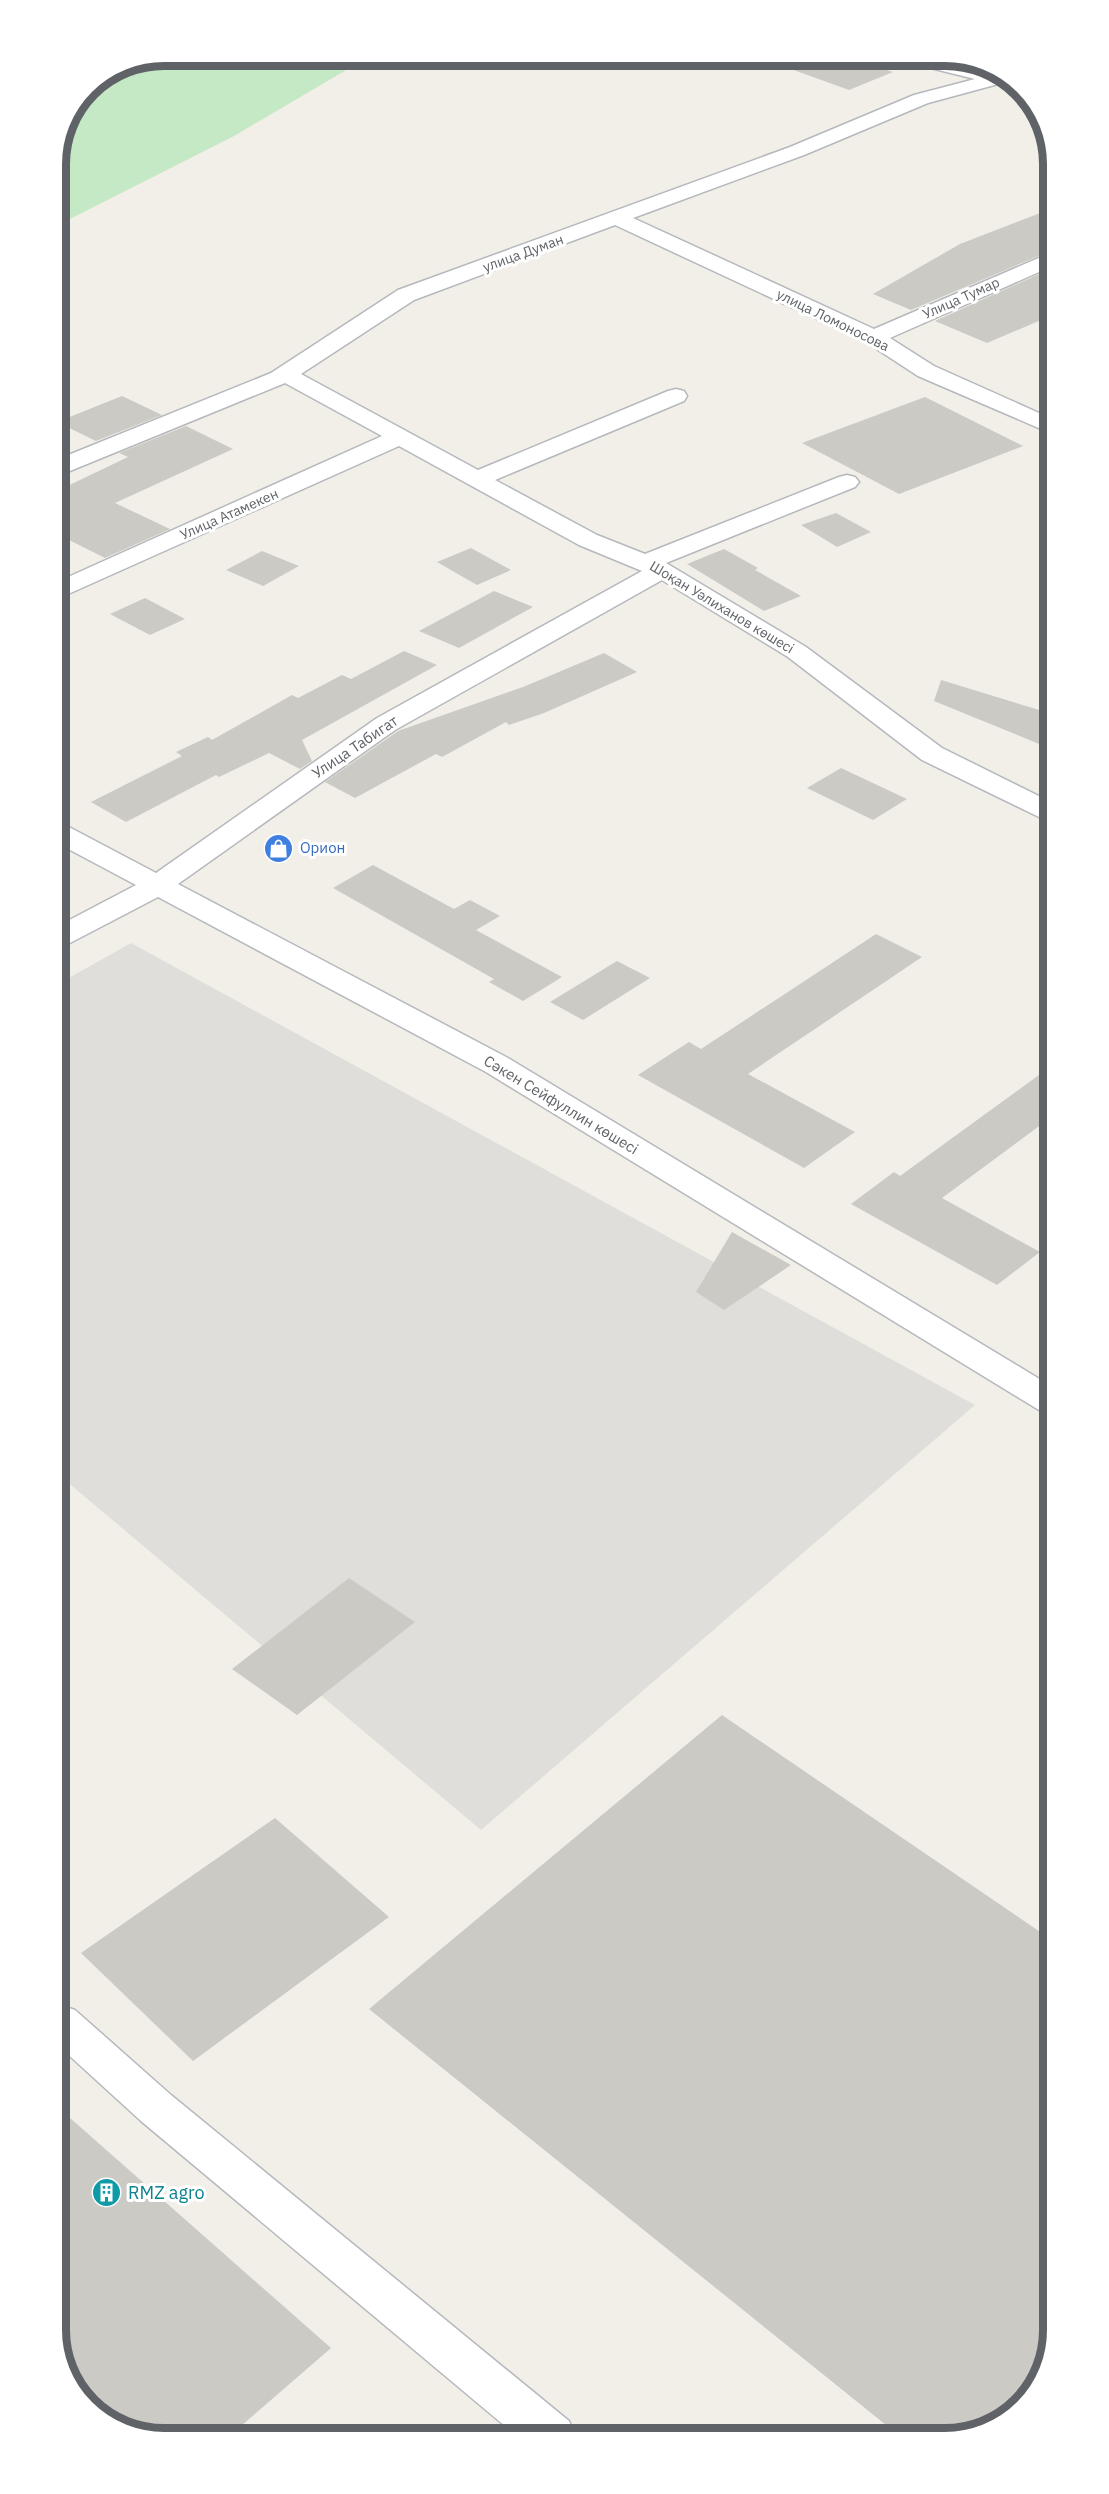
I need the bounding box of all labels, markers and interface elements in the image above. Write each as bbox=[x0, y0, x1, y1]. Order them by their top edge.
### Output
street label: улица Думан bbox=[480, 230, 566, 276]
street label: Улица Тумар bbox=[920, 273, 1002, 323]
street label: улица Ломоносова bbox=[774, 285, 893, 355]
street label: Улица Атамекен bbox=[177, 484, 281, 544]
street label: Шоқан Уәлиханов көшесі bbox=[646, 557, 798, 657]
street label: Улица Табигат bbox=[308, 711, 401, 782]
shop icon: Орион bbox=[263, 832, 295, 864]
place label: Орион bbox=[300, 838, 345, 857]
street label: Сәкен Сейфуллин көшесі bbox=[481, 1051, 642, 1158]
building icon: RMZ agro bbox=[91, 2177, 123, 2209]
place label: RMZ agro bbox=[128, 2181, 205, 2204]

